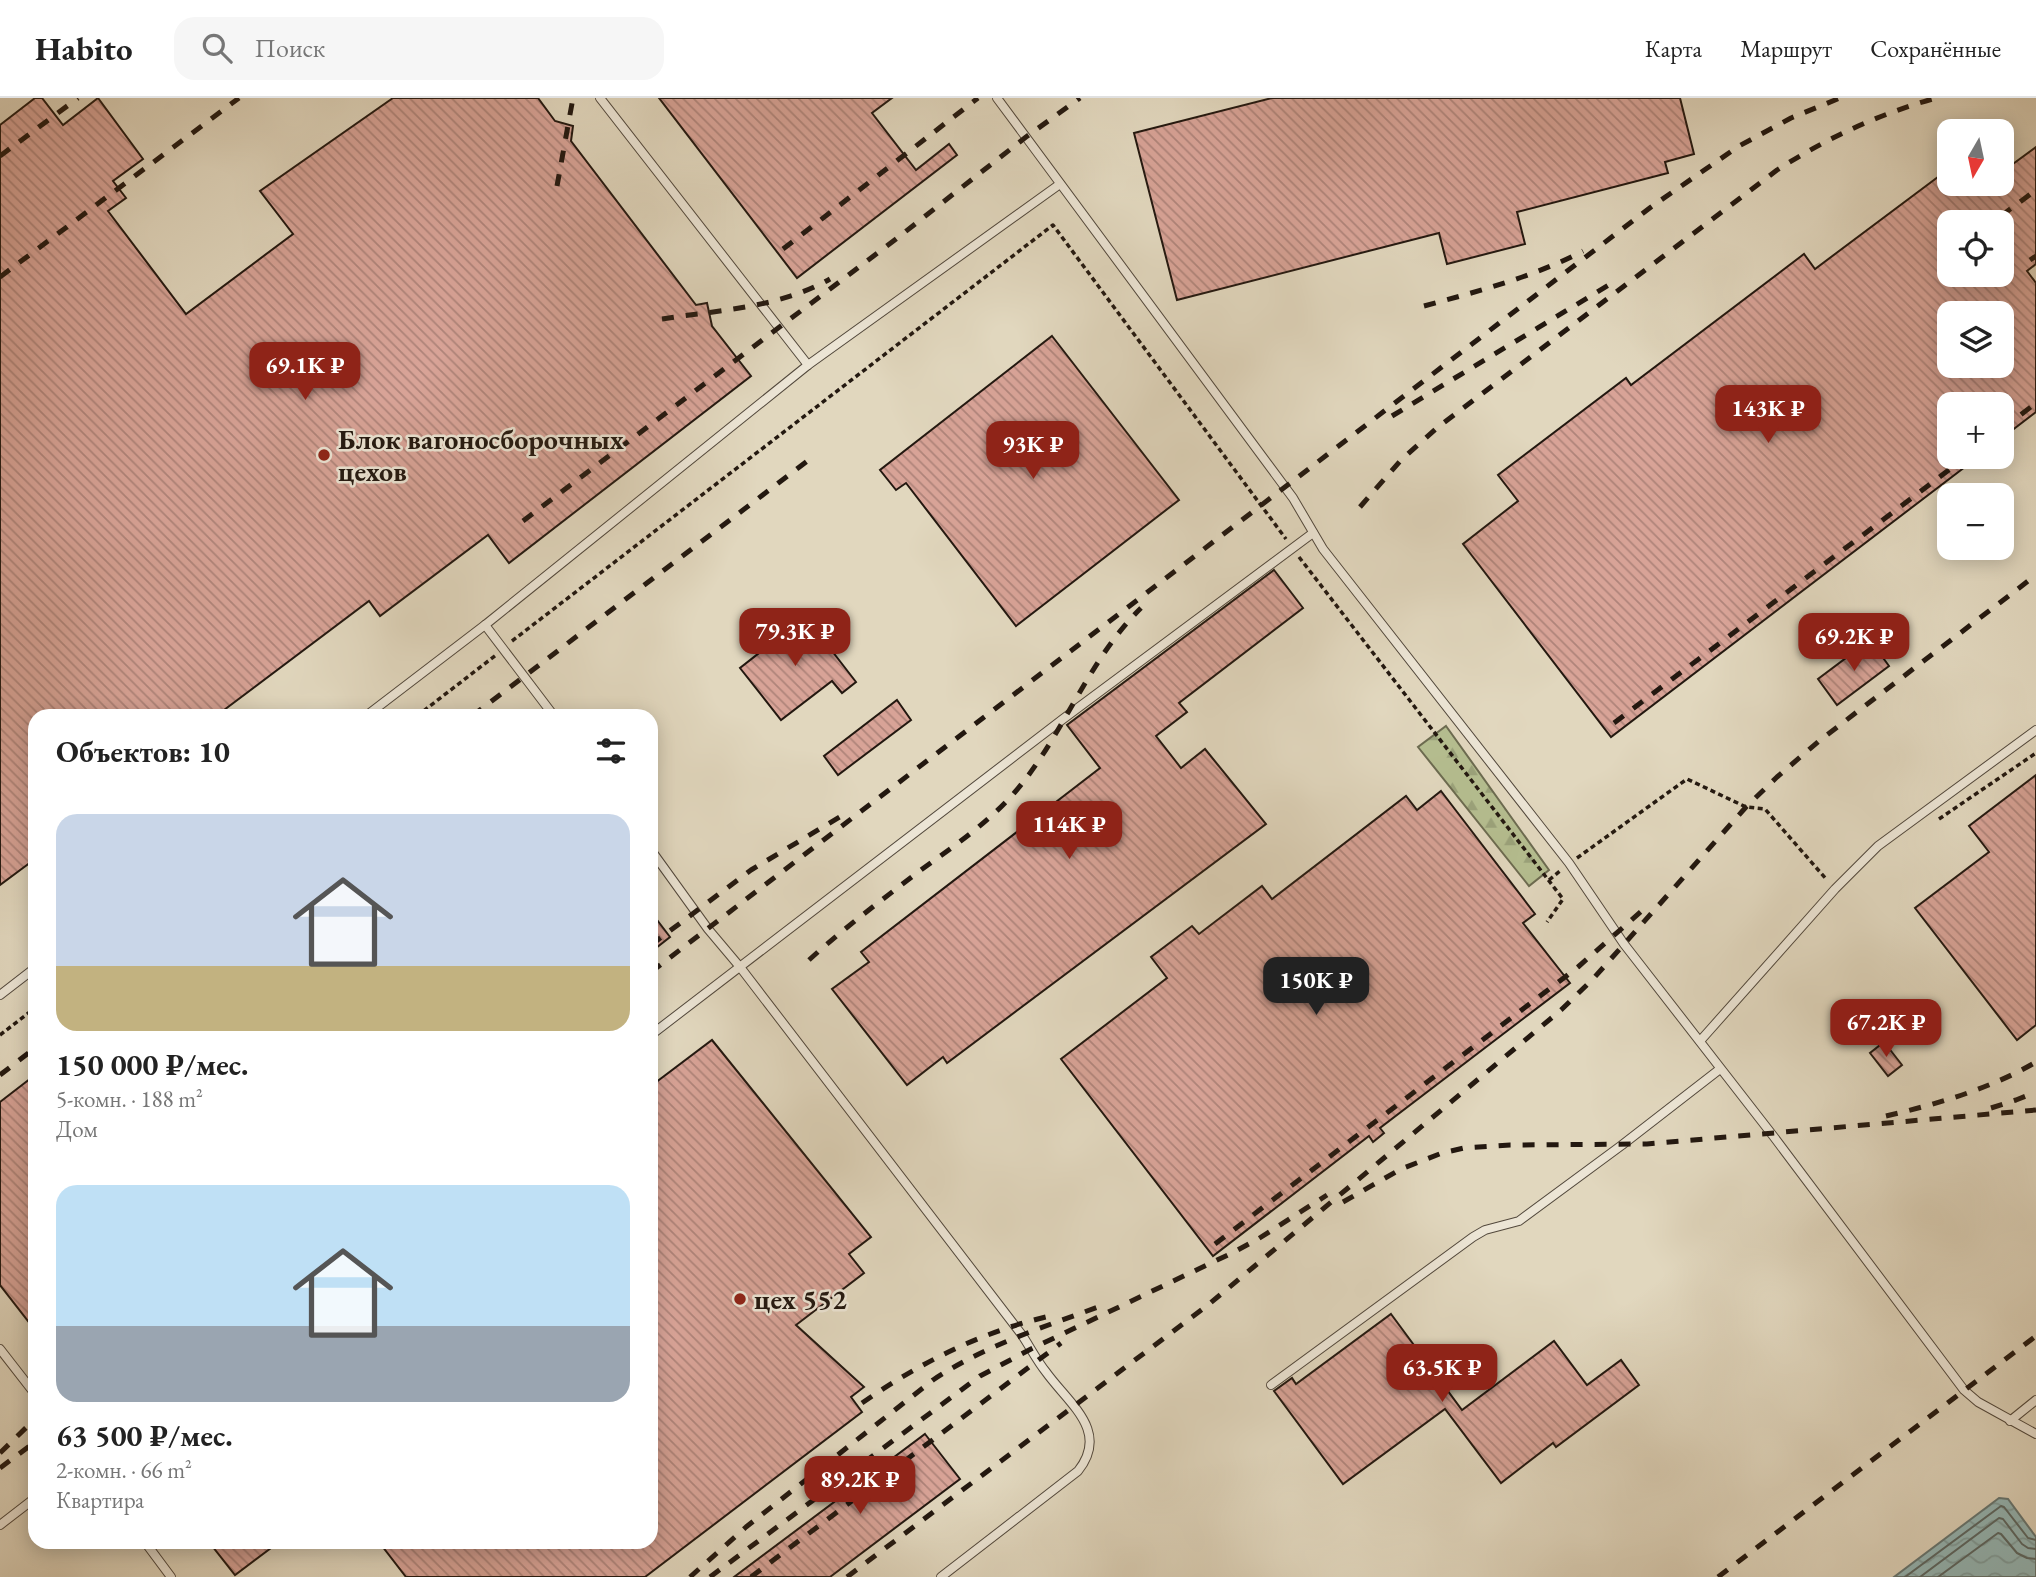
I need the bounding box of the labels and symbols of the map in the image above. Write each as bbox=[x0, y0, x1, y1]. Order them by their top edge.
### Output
north arrow bbox=[1937, 119, 2014, 196]
pin: 69.1K ₽ bbox=[240, 342, 370, 402]
pin: 143K ₽ bbox=[1711, 386, 1825, 445]
place label: Блок вагоносборочных цехов bbox=[338, 421, 624, 489]
pin: 93K ₽ bbox=[984, 422, 1082, 481]
marker: Блок вагоносборочных цехов bbox=[316, 447, 332, 463]
pin: 79.3K ₽ bbox=[730, 608, 860, 668]
pin: 69.2K ₽ bbox=[1789, 614, 1919, 673]
pin: 114K ₽ bbox=[1012, 802, 1126, 861]
pin: 150K ₽ bbox=[1259, 958, 1373, 1017]
pin: 67.2K ₽ bbox=[1821, 1000, 1951, 1059]
place label: цех 552 bbox=[754, 1281, 847, 1317]
marker: цех 552 bbox=[732, 1291, 748, 1307]
pin: 63.5K ₽ bbox=[1377, 1344, 1507, 1404]
pin: 89.2K ₽ bbox=[795, 1456, 925, 1516]

